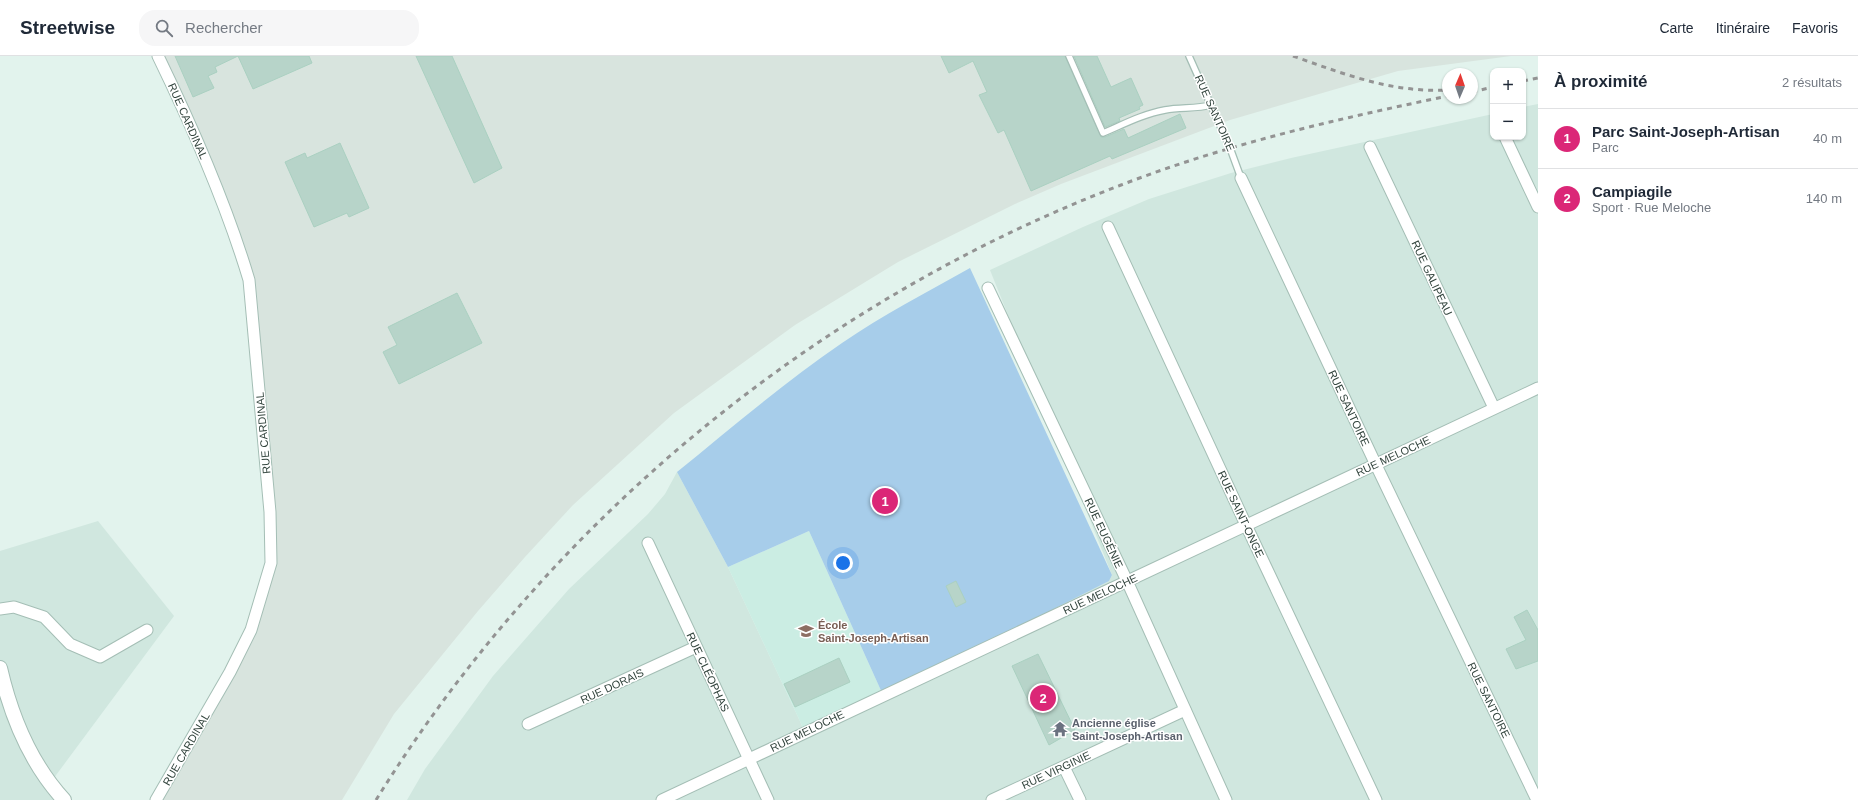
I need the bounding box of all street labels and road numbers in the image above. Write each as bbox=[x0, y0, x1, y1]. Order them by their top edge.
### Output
street label: RUE SANTOIRE bbox=[1193, 73, 1237, 153]
street label: RUE CARDINAL bbox=[166, 81, 210, 161]
street label: RUE GALIPEAU bbox=[1409, 239, 1455, 317]
street label: RUE SANTOIRE bbox=[1326, 368, 1372, 448]
street label: RUE CARDINAL bbox=[253, 392, 273, 474]
street label: RUE MELOCHE bbox=[1354, 434, 1432, 478]
street label: RUE SAINT-ONGE bbox=[1216, 469, 1266, 559]
street label: RUE EUGÉNIE bbox=[1083, 496, 1125, 570]
street label: RUE MELOCHE bbox=[1061, 572, 1139, 616]
street label: RUE CLÉOPHAS bbox=[684, 630, 732, 714]
street label: RUE SANTOIRE bbox=[1466, 660, 1512, 740]
street label: RUE DORAIS bbox=[578, 666, 646, 706]
street label: RUE MELOCHE bbox=[768, 708, 846, 754]
street label: RUE CARDINAL bbox=[160, 711, 212, 787]
street label: RUE VIRGINIE bbox=[1020, 749, 1092, 791]

